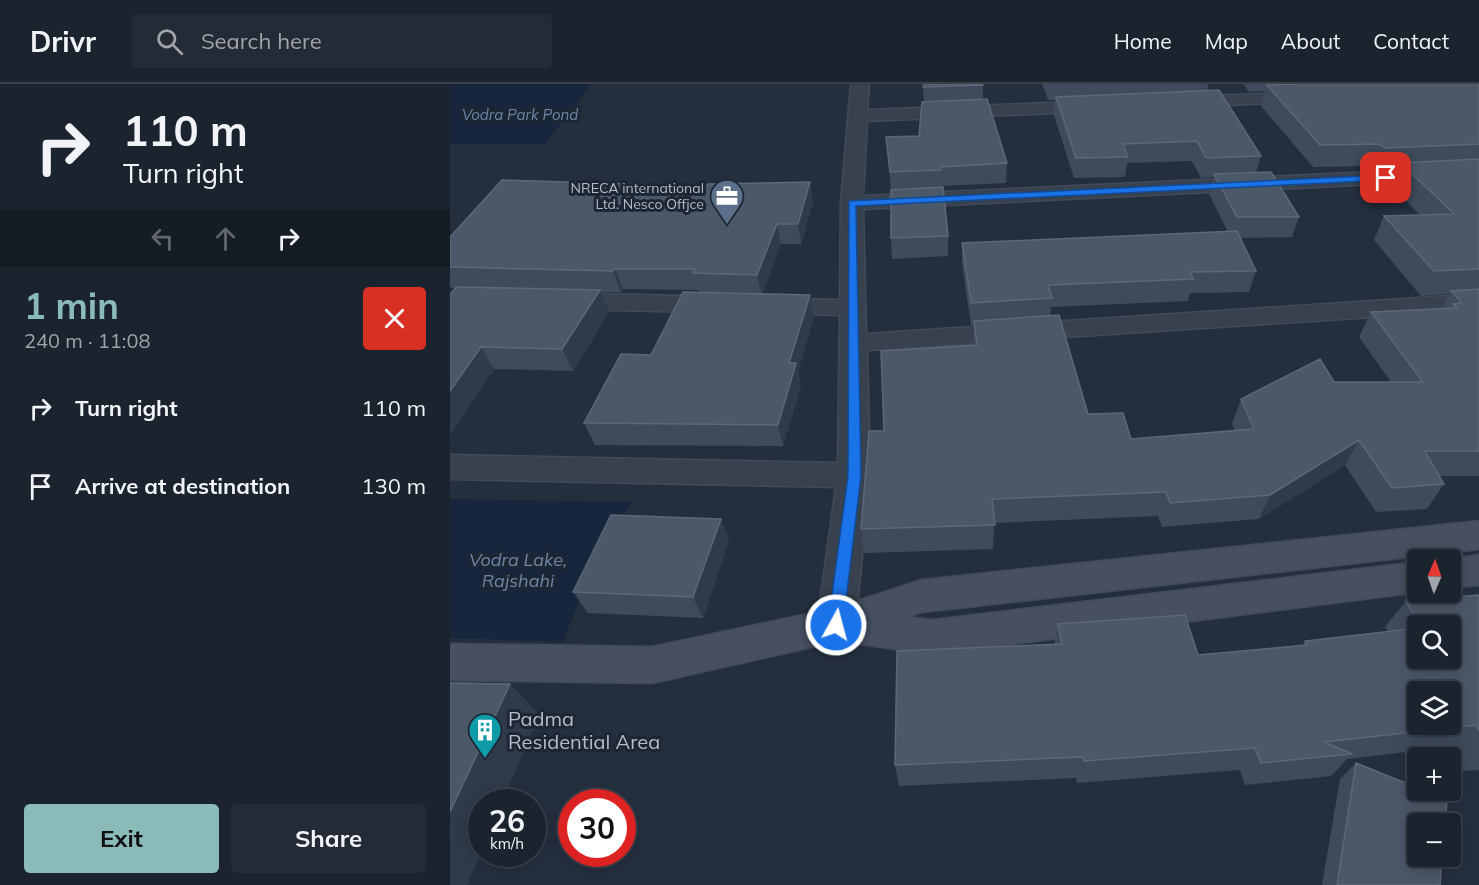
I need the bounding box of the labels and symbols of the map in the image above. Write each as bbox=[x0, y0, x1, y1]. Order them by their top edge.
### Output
water label: Vodra Park Pond bbox=[462, 105, 578, 124]
pin bbox=[1360, 152, 1411, 203]
office icon: NRECA international Ltd. Nesco Offjce bbox=[709, 178, 745, 225]
place label: NRECA international Ltd. Nesco Offjce bbox=[571, 179, 704, 213]
water label: Vodra Lake, Rajshahi bbox=[469, 548, 567, 592]
north arrow bbox=[1407, 549, 1461, 603]
position arrow bbox=[804, 593, 868, 657]
place label: Padma Residential Area bbox=[508, 706, 660, 754]
building icon: Padma Residential Area bbox=[467, 712, 503, 759]
speed limit sign: 30 bbox=[558, 789, 636, 867]

